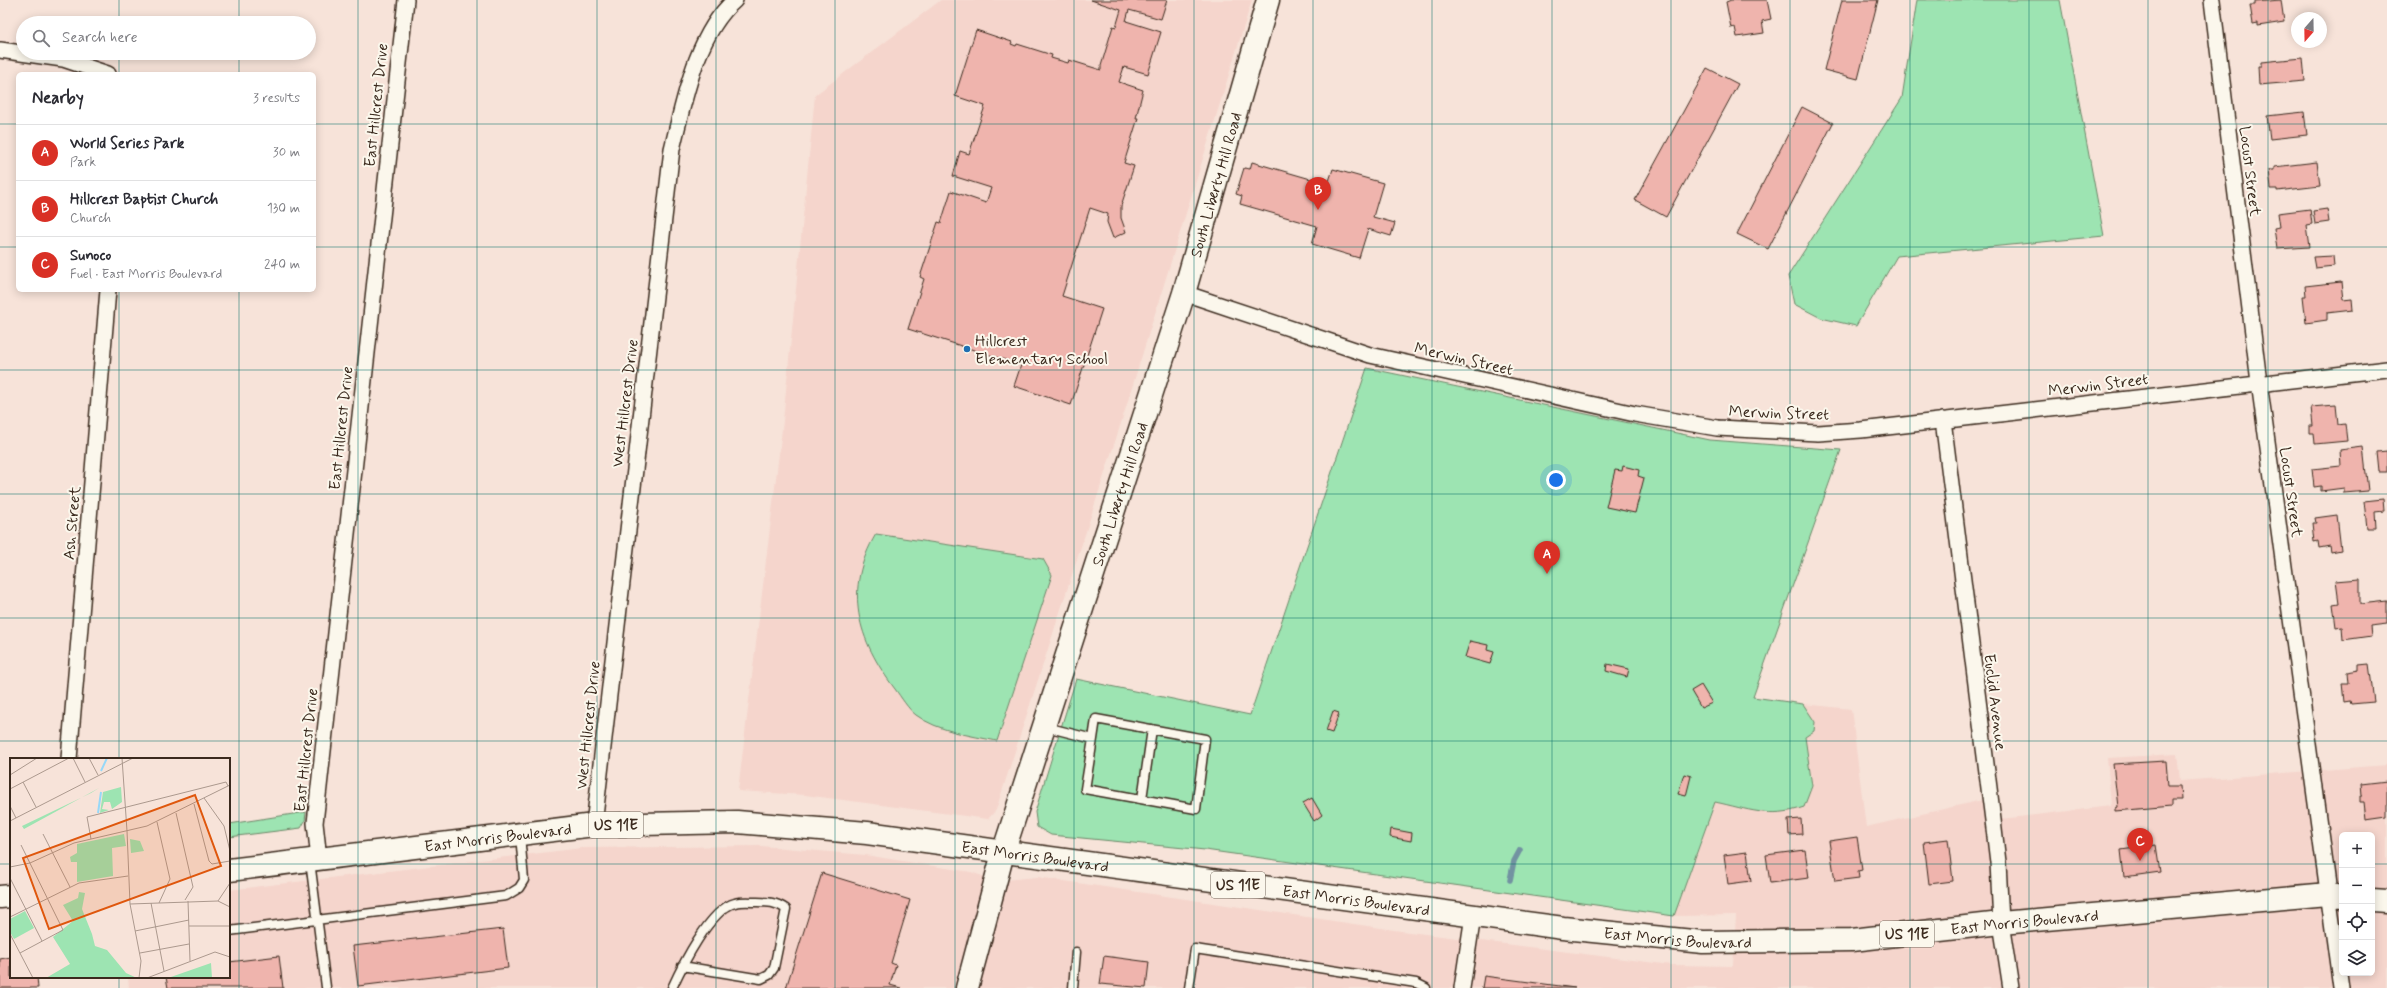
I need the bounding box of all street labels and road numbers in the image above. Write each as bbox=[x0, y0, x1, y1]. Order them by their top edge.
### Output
street label: East Hillcrest Drive bbox=[360, 42, 393, 168]
street label: South Liberty Hill Road bbox=[1186, 110, 1247, 260]
street label: Locust Street bbox=[2234, 125, 2266, 218]
street label: West Hillcrest Drive bbox=[607, 338, 644, 468]
street label: Merwin Street bbox=[1412, 338, 1515, 381]
street label: East Hillcrest Drive bbox=[325, 365, 358, 491]
street label: Merwin Street bbox=[2047, 369, 2149, 402]
street label: Merwin Street bbox=[1728, 401, 1830, 426]
street label: South Liberty Hill Road bbox=[1087, 420, 1154, 569]
street label: Locust Street bbox=[2274, 446, 2307, 539]
street label: Ash Street bbox=[59, 485, 86, 561]
street label: Euclid Avenue bbox=[1978, 653, 2011, 752]
street label: West Hillcrest Drive bbox=[571, 660, 606, 790]
street label: East Hillcrest Drive bbox=[290, 687, 323, 813]
road number: US 11E bbox=[589, 812, 643, 838]
street label: East Morris Boulevard bbox=[423, 819, 573, 858]
street label: East Morris Boulevard bbox=[960, 837, 1110, 878]
road number: US 11E bbox=[1211, 872, 1265, 898]
street label: East Morris Boulevard bbox=[1281, 881, 1431, 922]
street label: East Morris Boulevard bbox=[1950, 905, 2100, 941]
road number: US 11E bbox=[1880, 921, 1934, 947]
street label: East Morris Boulevard bbox=[1603, 923, 1752, 954]

